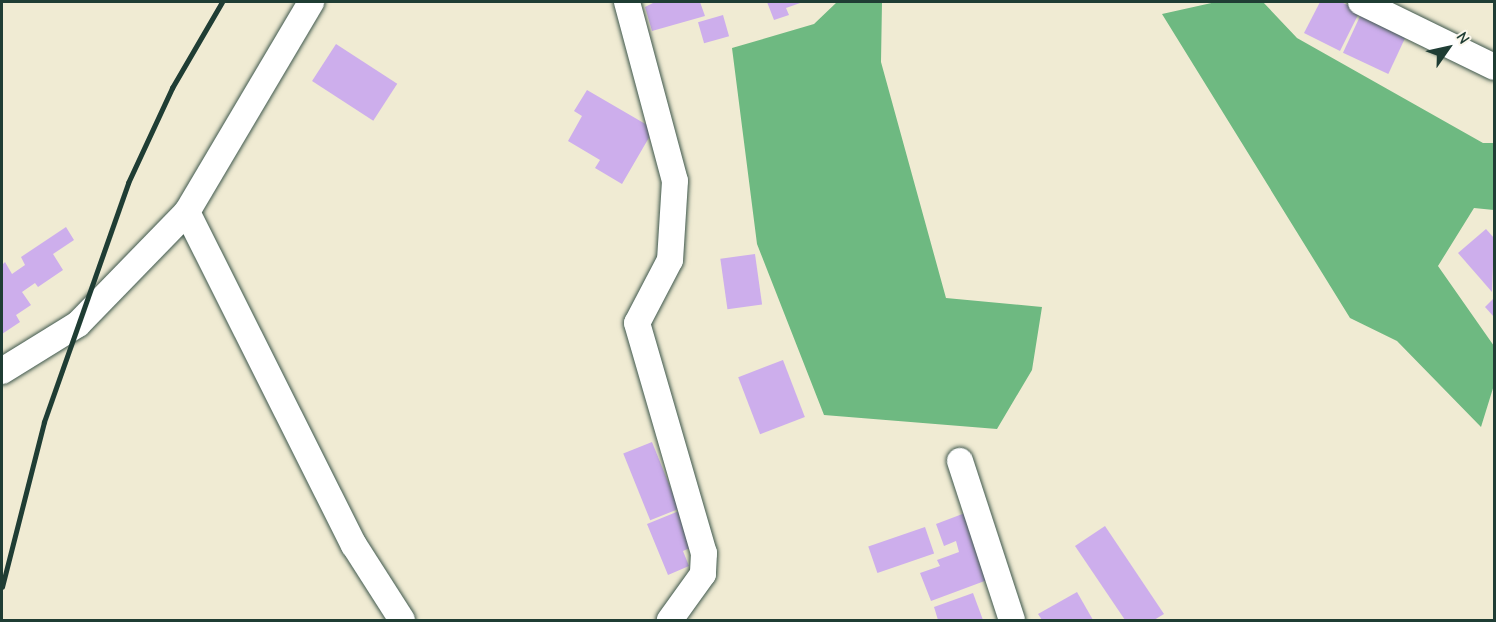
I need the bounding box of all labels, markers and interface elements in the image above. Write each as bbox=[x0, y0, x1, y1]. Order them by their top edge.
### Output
north arrow bbox=[1418, 18, 1478, 78]
text: N bbox=[1453, 29, 1473, 47]

